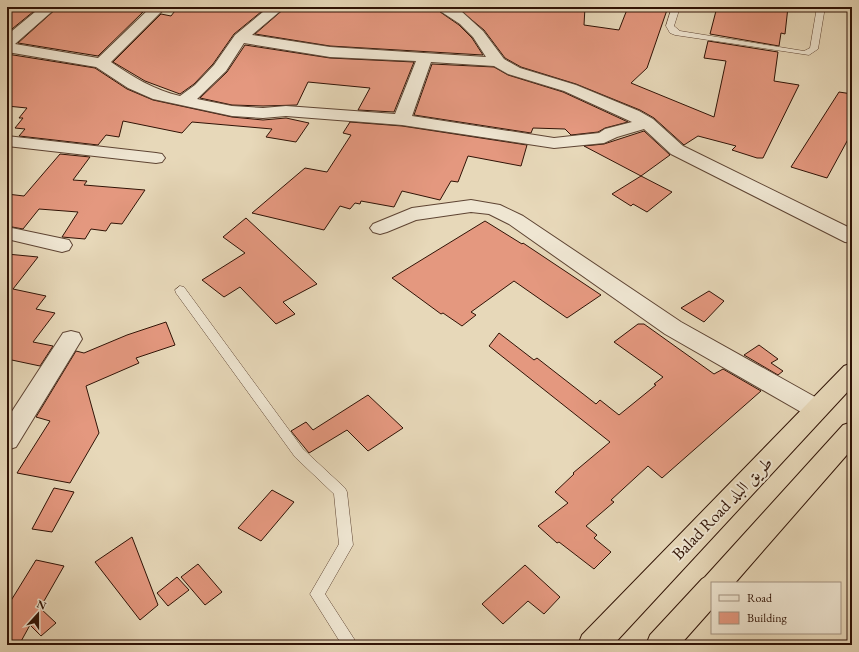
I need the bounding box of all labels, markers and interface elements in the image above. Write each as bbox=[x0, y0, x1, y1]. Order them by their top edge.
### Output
street label: Balad Road طريق البلد bbox=[667, 452, 777, 564]
legend bbox=[711, 582, 841, 634]
text: Road bbox=[747, 590, 773, 606]
north arrow bbox=[18, 594, 58, 634]
text: N bbox=[35, 597, 48, 613]
text: Building bbox=[747, 610, 788, 626]

